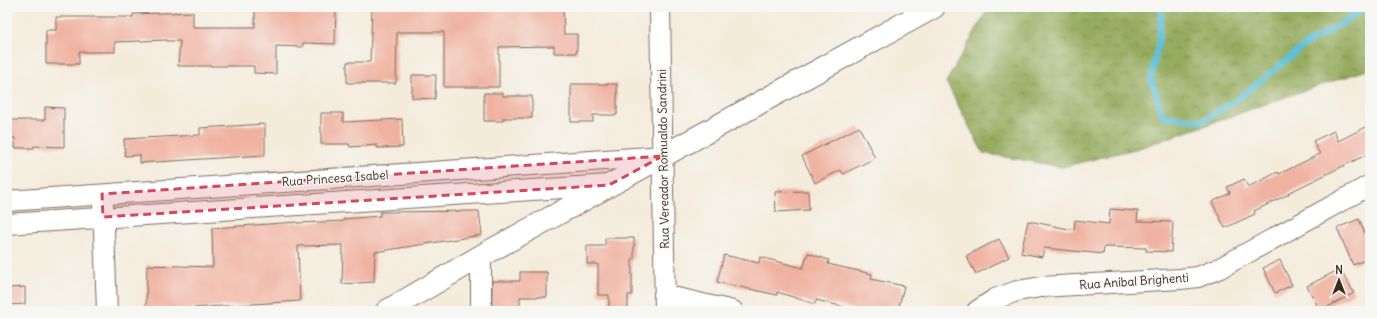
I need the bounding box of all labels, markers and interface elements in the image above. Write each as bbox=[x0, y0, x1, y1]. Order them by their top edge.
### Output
street label: Rua Vereador Romualdo Sandrini bbox=[654, 69, 672, 249]
street label: Rua Princesa Isabel bbox=[281, 167, 389, 189]
north arrow bbox=[1319, 260, 1359, 300]
text: N bbox=[1335, 263, 1343, 277]
street label: Rua Aníbal Brighenti bbox=[1079, 270, 1189, 292]

